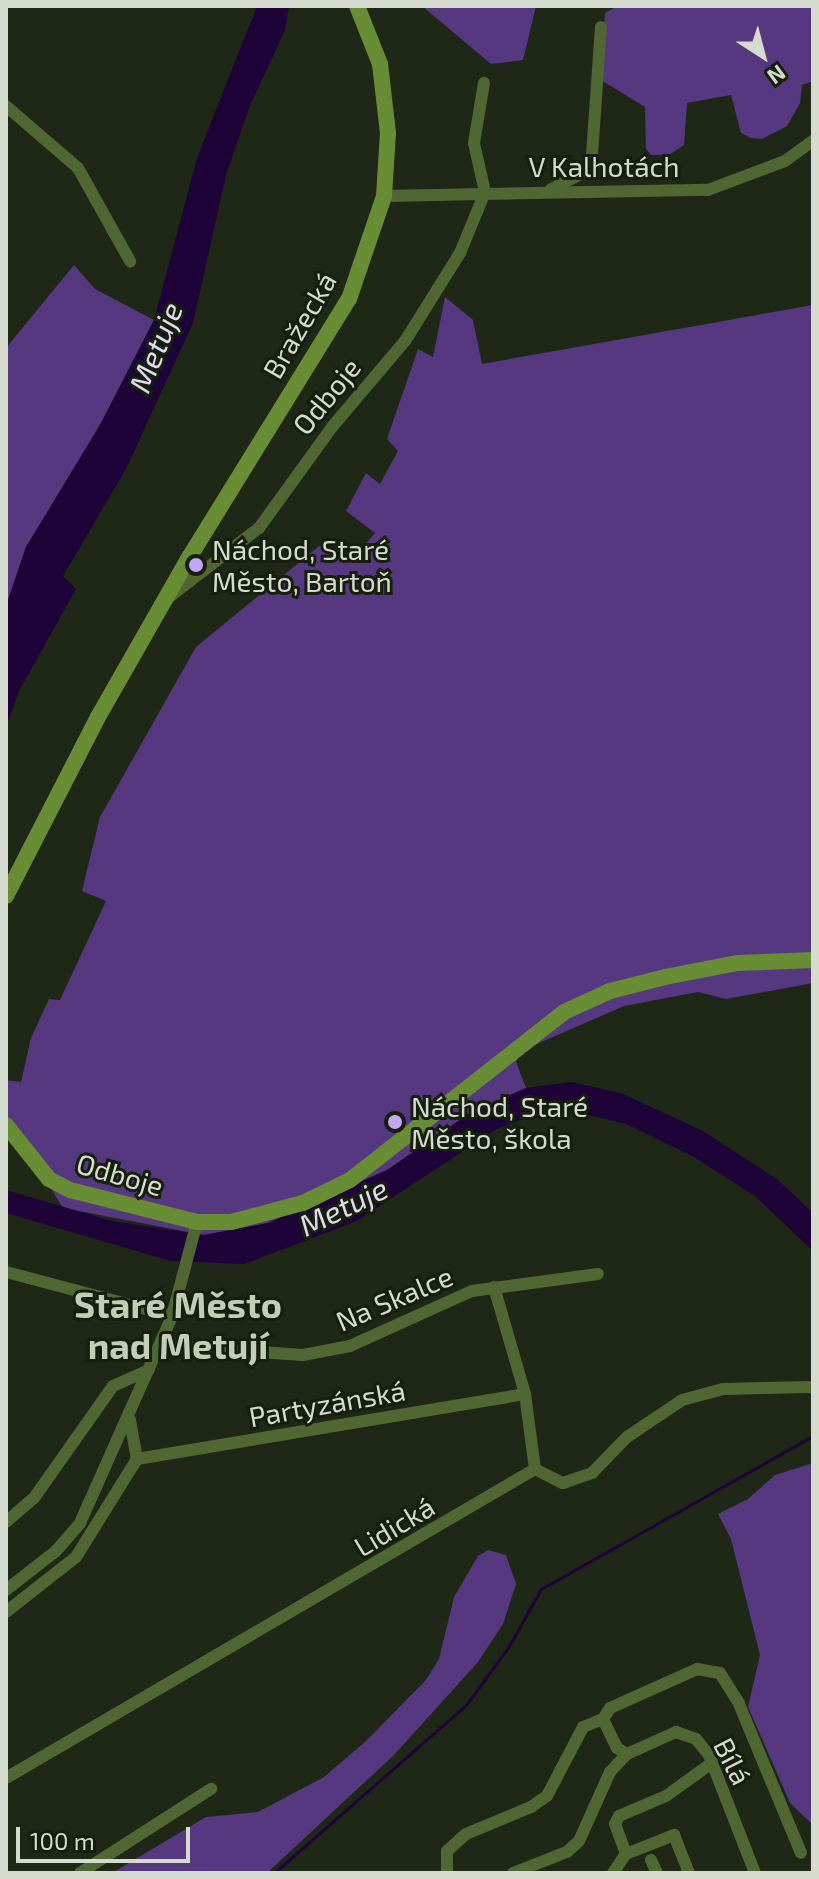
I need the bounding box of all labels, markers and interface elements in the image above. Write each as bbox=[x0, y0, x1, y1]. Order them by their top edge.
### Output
north arrow bbox=[723, 16, 803, 96]
text: N bbox=[763, 60, 791, 91]
street label: V Kalhotách bbox=[528, 149, 680, 183]
street label: Bražecká bbox=[255, 266, 343, 384]
water label: Metuje bbox=[121, 297, 189, 397]
street label: Odboje bbox=[285, 351, 367, 441]
place label: Náchod, Staré Město, Bartoň bbox=[212, 532, 392, 598]
marker: Náchod, Staré Město, Bartoň bbox=[187, 556, 205, 574]
place label: Náchod, Staré Město, škola bbox=[411, 1089, 588, 1155]
marker: Náchod, Staré Město, škola bbox=[386, 1113, 404, 1131]
street label: Odboje bbox=[73, 1146, 167, 1202]
water label: Metuje bbox=[293, 1169, 393, 1243]
street label: Na Skalce bbox=[331, 1258, 457, 1338]
district label: Staré Město nad Metují bbox=[74, 1281, 282, 1366]
street label: Partyzánská bbox=[246, 1373, 408, 1433]
street label: Lidická bbox=[348, 1489, 440, 1563]
street label: Bílá bbox=[707, 1732, 759, 1790]
scale bar bbox=[20, 1811, 194, 1861]
text: 100 m bbox=[30, 1826, 95, 1855]

